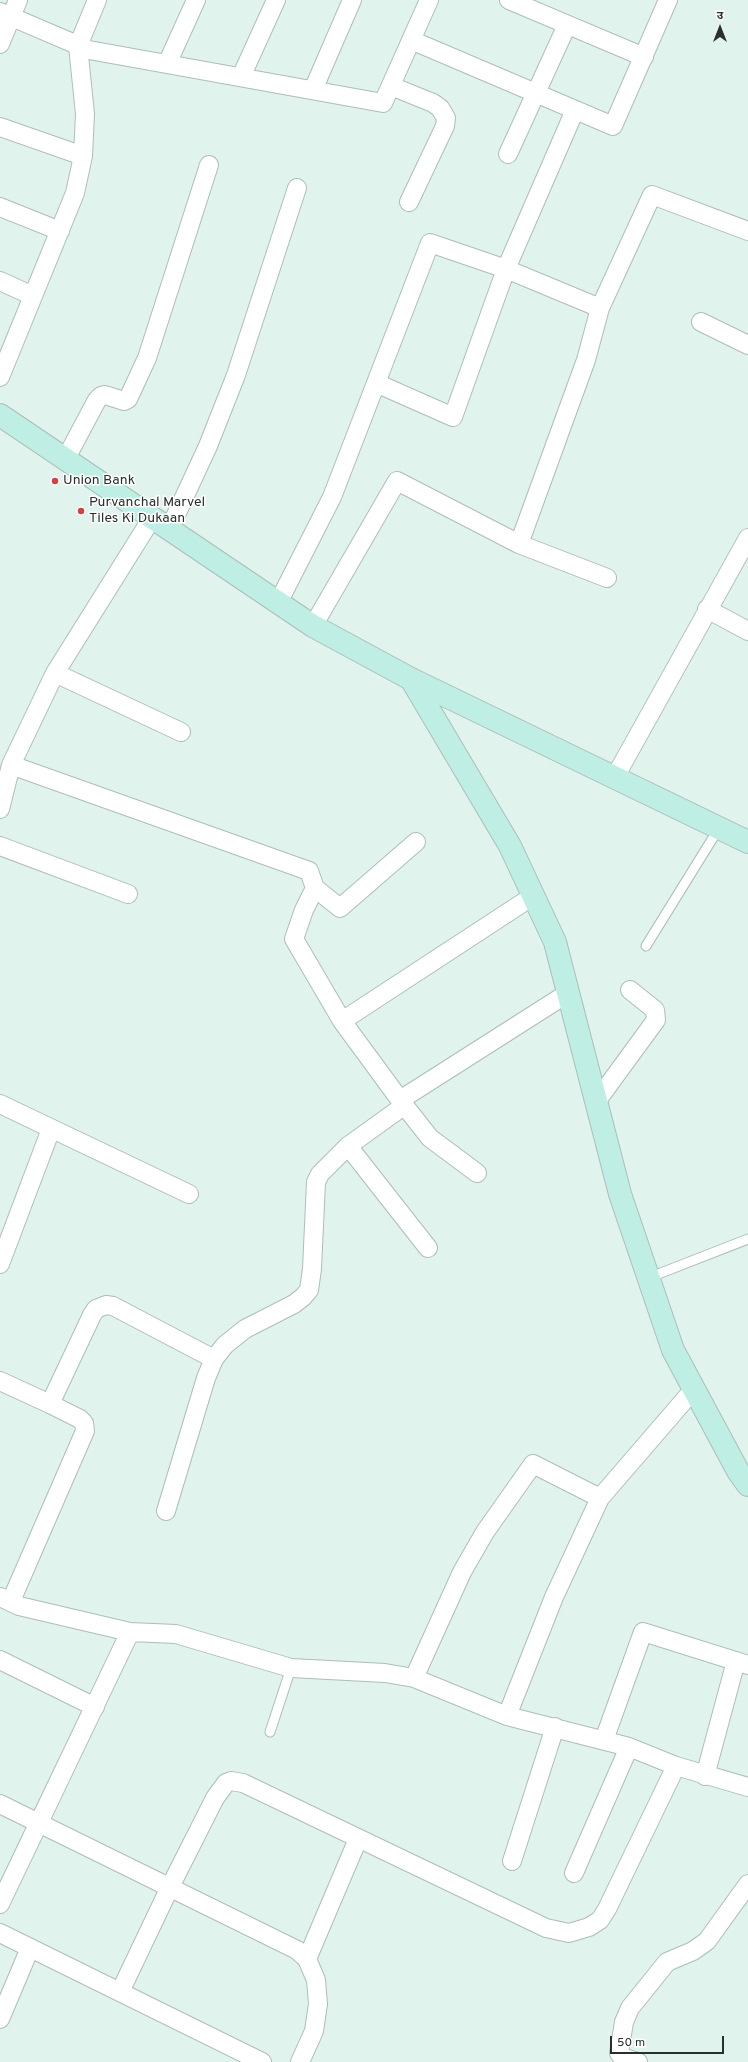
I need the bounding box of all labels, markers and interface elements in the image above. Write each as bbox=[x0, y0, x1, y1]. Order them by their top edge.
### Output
north arrow bbox=[700, 8, 740, 48]
text: उ bbox=[717, 9, 723, 23]
place label: Union Bank bbox=[63, 473, 135, 489]
marker: Union Bank bbox=[50, 476, 60, 486]
place label: Purvanchal Marvel Tiles Ki Dukaan bbox=[89, 495, 205, 528]
marker: Purvanchal Marvel Tiles Ki Dukaan bbox=[76, 506, 86, 516]
scale bar bbox=[612, 2028, 726, 2054]
text: 50 m bbox=[617, 2035, 645, 2051]

